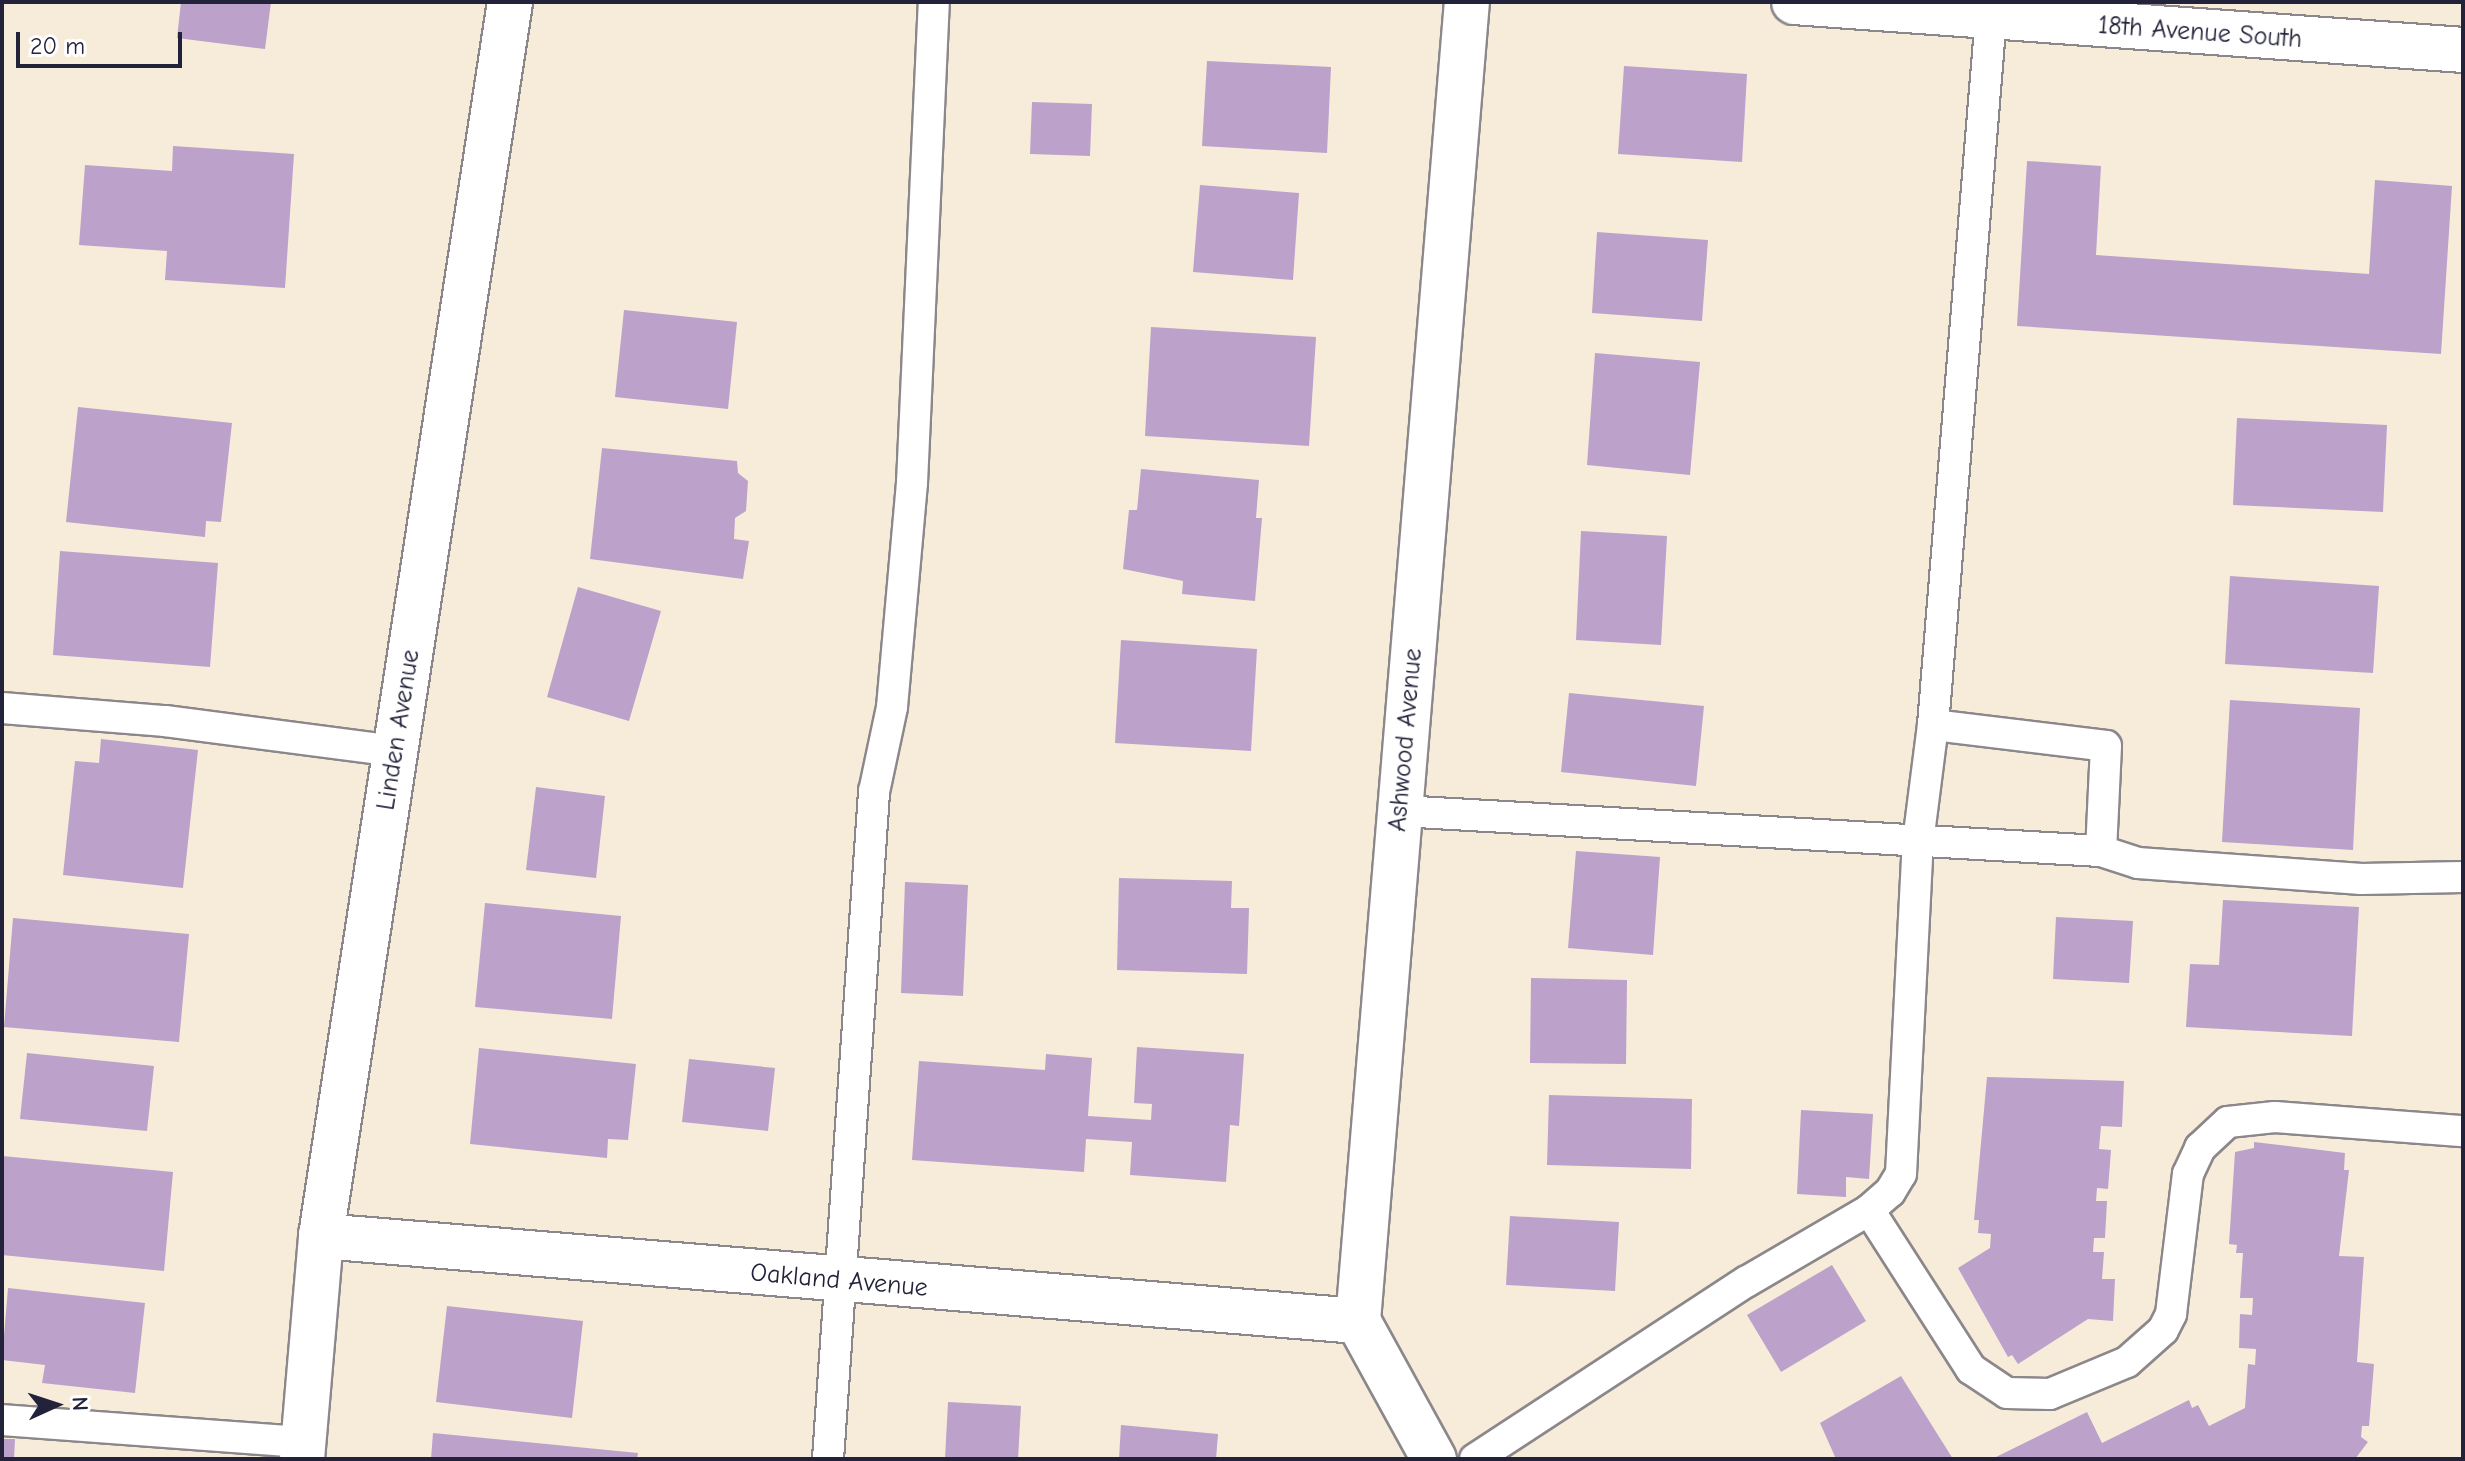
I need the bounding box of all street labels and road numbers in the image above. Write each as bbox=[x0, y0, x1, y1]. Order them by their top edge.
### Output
street label: 18th Avenue South bbox=[2097, 10, 2303, 56]
street label: Linden Avenue bbox=[371, 647, 427, 813]
street label: Ashwood Avenue bbox=[1382, 647, 1430, 833]
street label: Oakland Avenue bbox=[749, 1258, 929, 1304]

